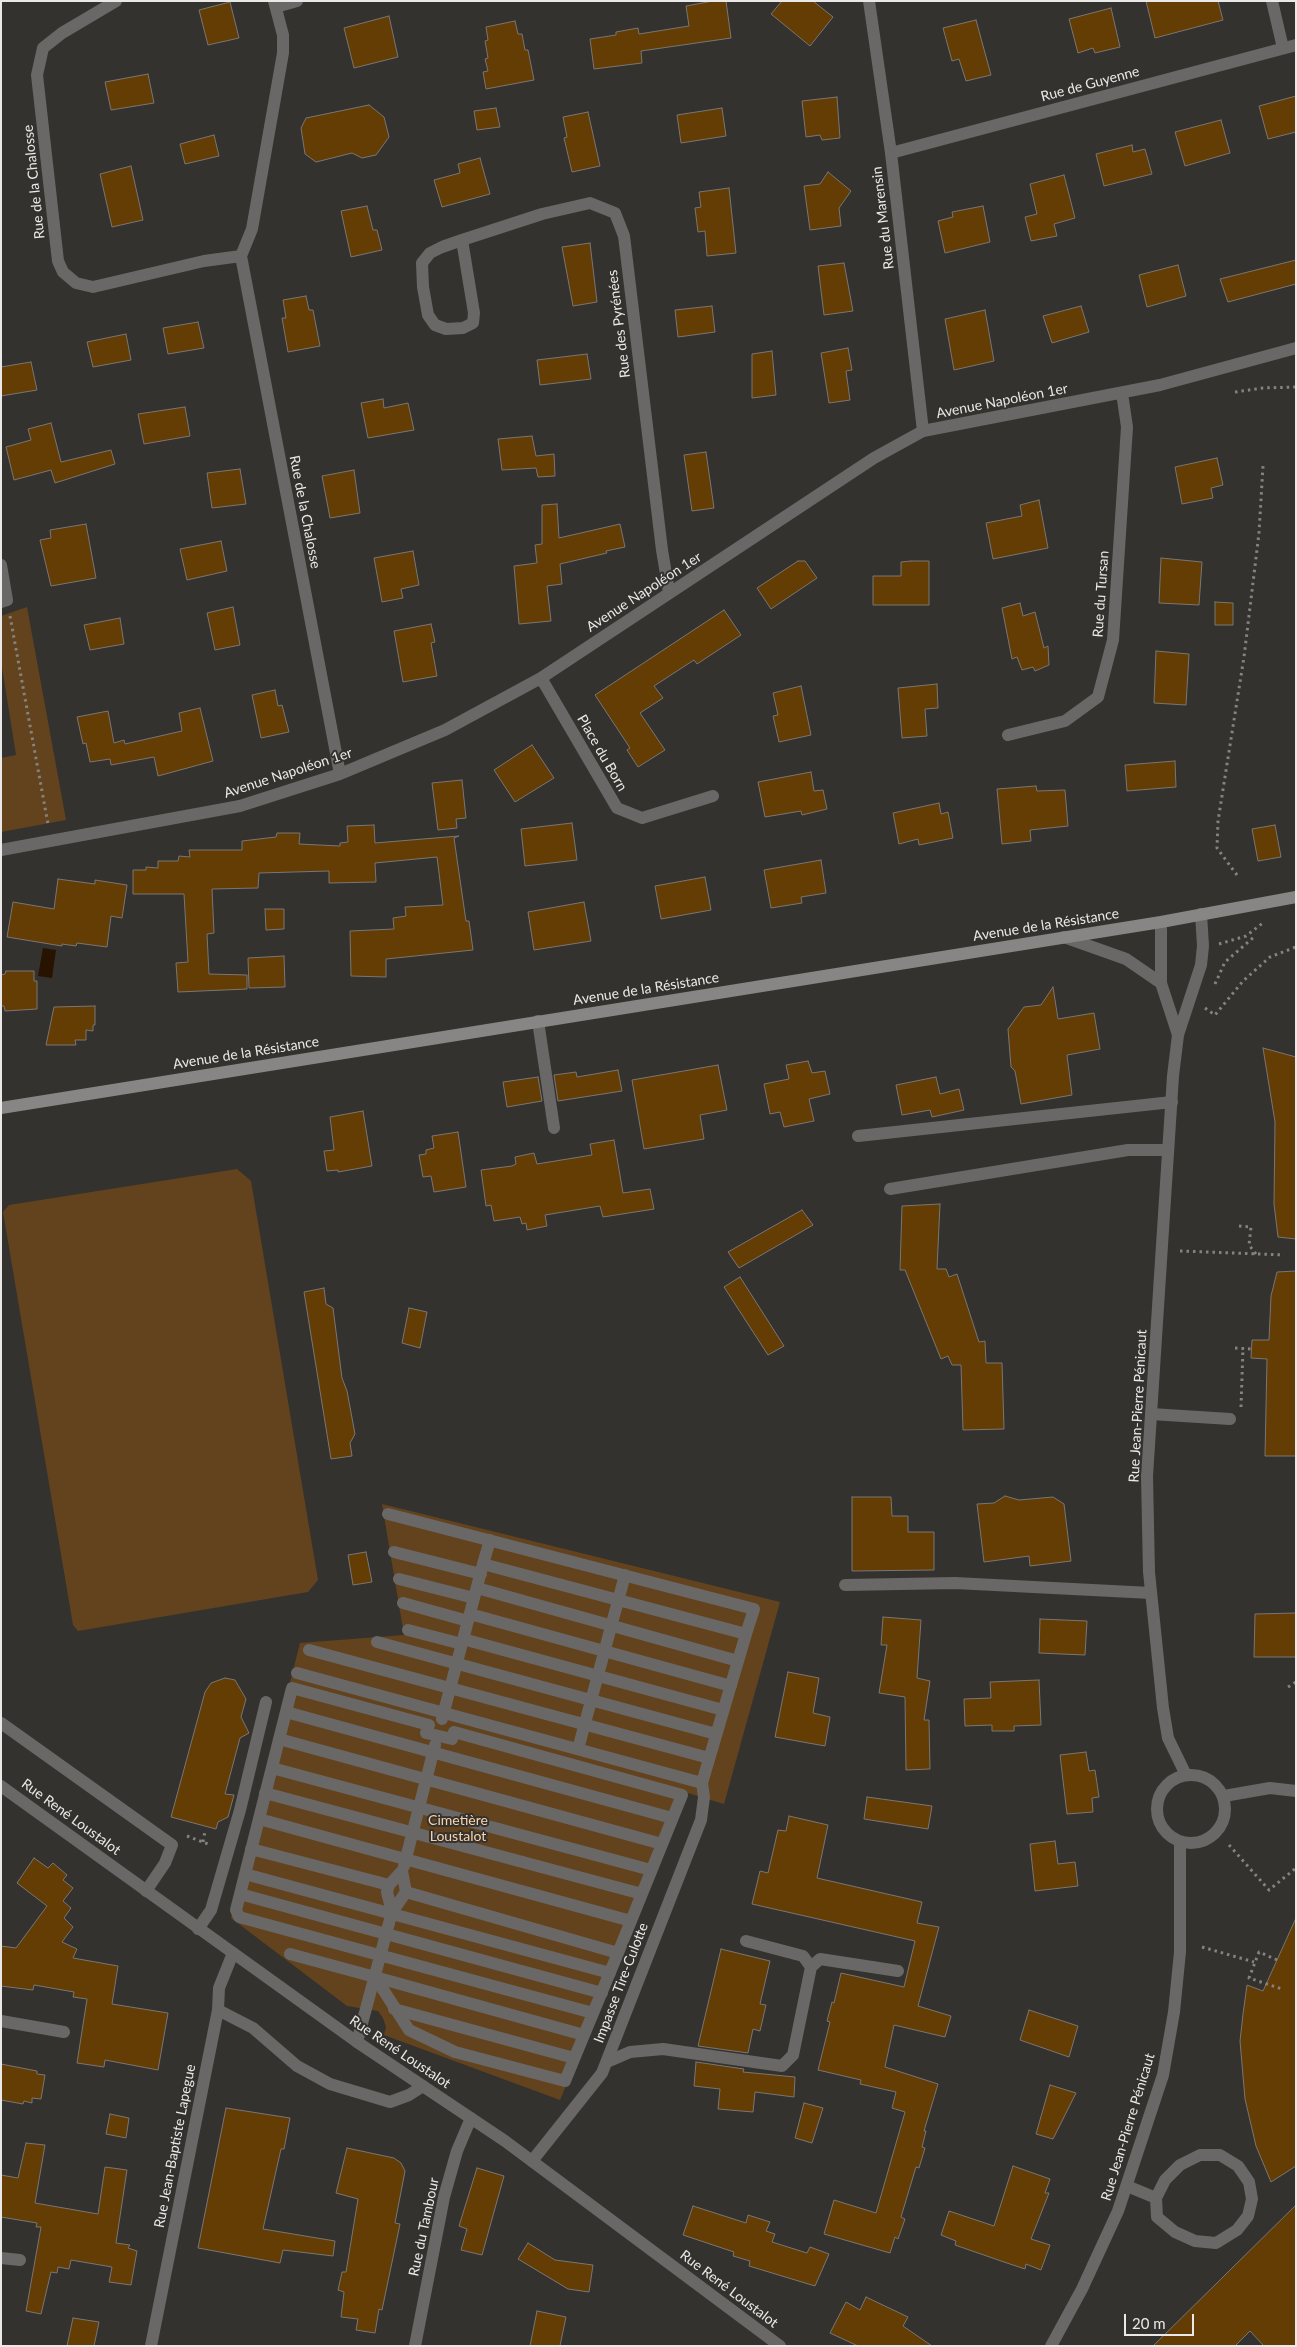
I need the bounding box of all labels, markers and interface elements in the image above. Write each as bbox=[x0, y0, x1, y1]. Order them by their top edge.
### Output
street label: Rue de Guyenne bbox=[1039, 63, 1141, 105]
street label: Rue de la Chalosse bbox=[20, 124, 48, 240]
street label: Rue du Marensin bbox=[868, 166, 898, 270]
street label: Rue des Pyrénées bbox=[604, 269, 634, 379]
street label: Avenue Napoléon 1er bbox=[935, 380, 1069, 422]
street label: Rue de la Chalosse bbox=[286, 454, 324, 570]
street label: Avenue Napoléon 1er bbox=[583, 549, 705, 635]
street label: Rue du Tursan bbox=[1090, 550, 1112, 638]
street label: Place du Born bbox=[573, 712, 631, 794]
street label: Avenue Napoléon 1er bbox=[222, 744, 354, 802]
street label: Avenue de la Résistance bbox=[972, 905, 1120, 945]
street label: Avenue de la Résistance bbox=[572, 969, 720, 1009]
street label: Avenue de la Résistance bbox=[172, 1033, 320, 1073]
street label: Rue Jean-Pierre Pénicaut bbox=[1126, 1329, 1150, 1483]
street label: Rue René Loustalot bbox=[18, 1775, 124, 1859]
park label: Cimetière Loustalot bbox=[428, 1812, 488, 1844]
street label: Impasse Tire-Culotte bbox=[590, 1921, 652, 2045]
street label: Rue René Loustalot bbox=[346, 2012, 454, 2092]
street label: Rue Jean-Pierre Pénicaut bbox=[1098, 2051, 1158, 2203]
street label: Rue Jean-Baptiste Lapegue bbox=[151, 2063, 199, 2229]
street label: Rue du Tambour bbox=[405, 2176, 443, 2278]
street label: Rue René Loustalot bbox=[677, 2247, 781, 2331]
scale bar bbox=[1127, 2304, 1197, 2336]
text: 20 m bbox=[1132, 2314, 1166, 2332]

